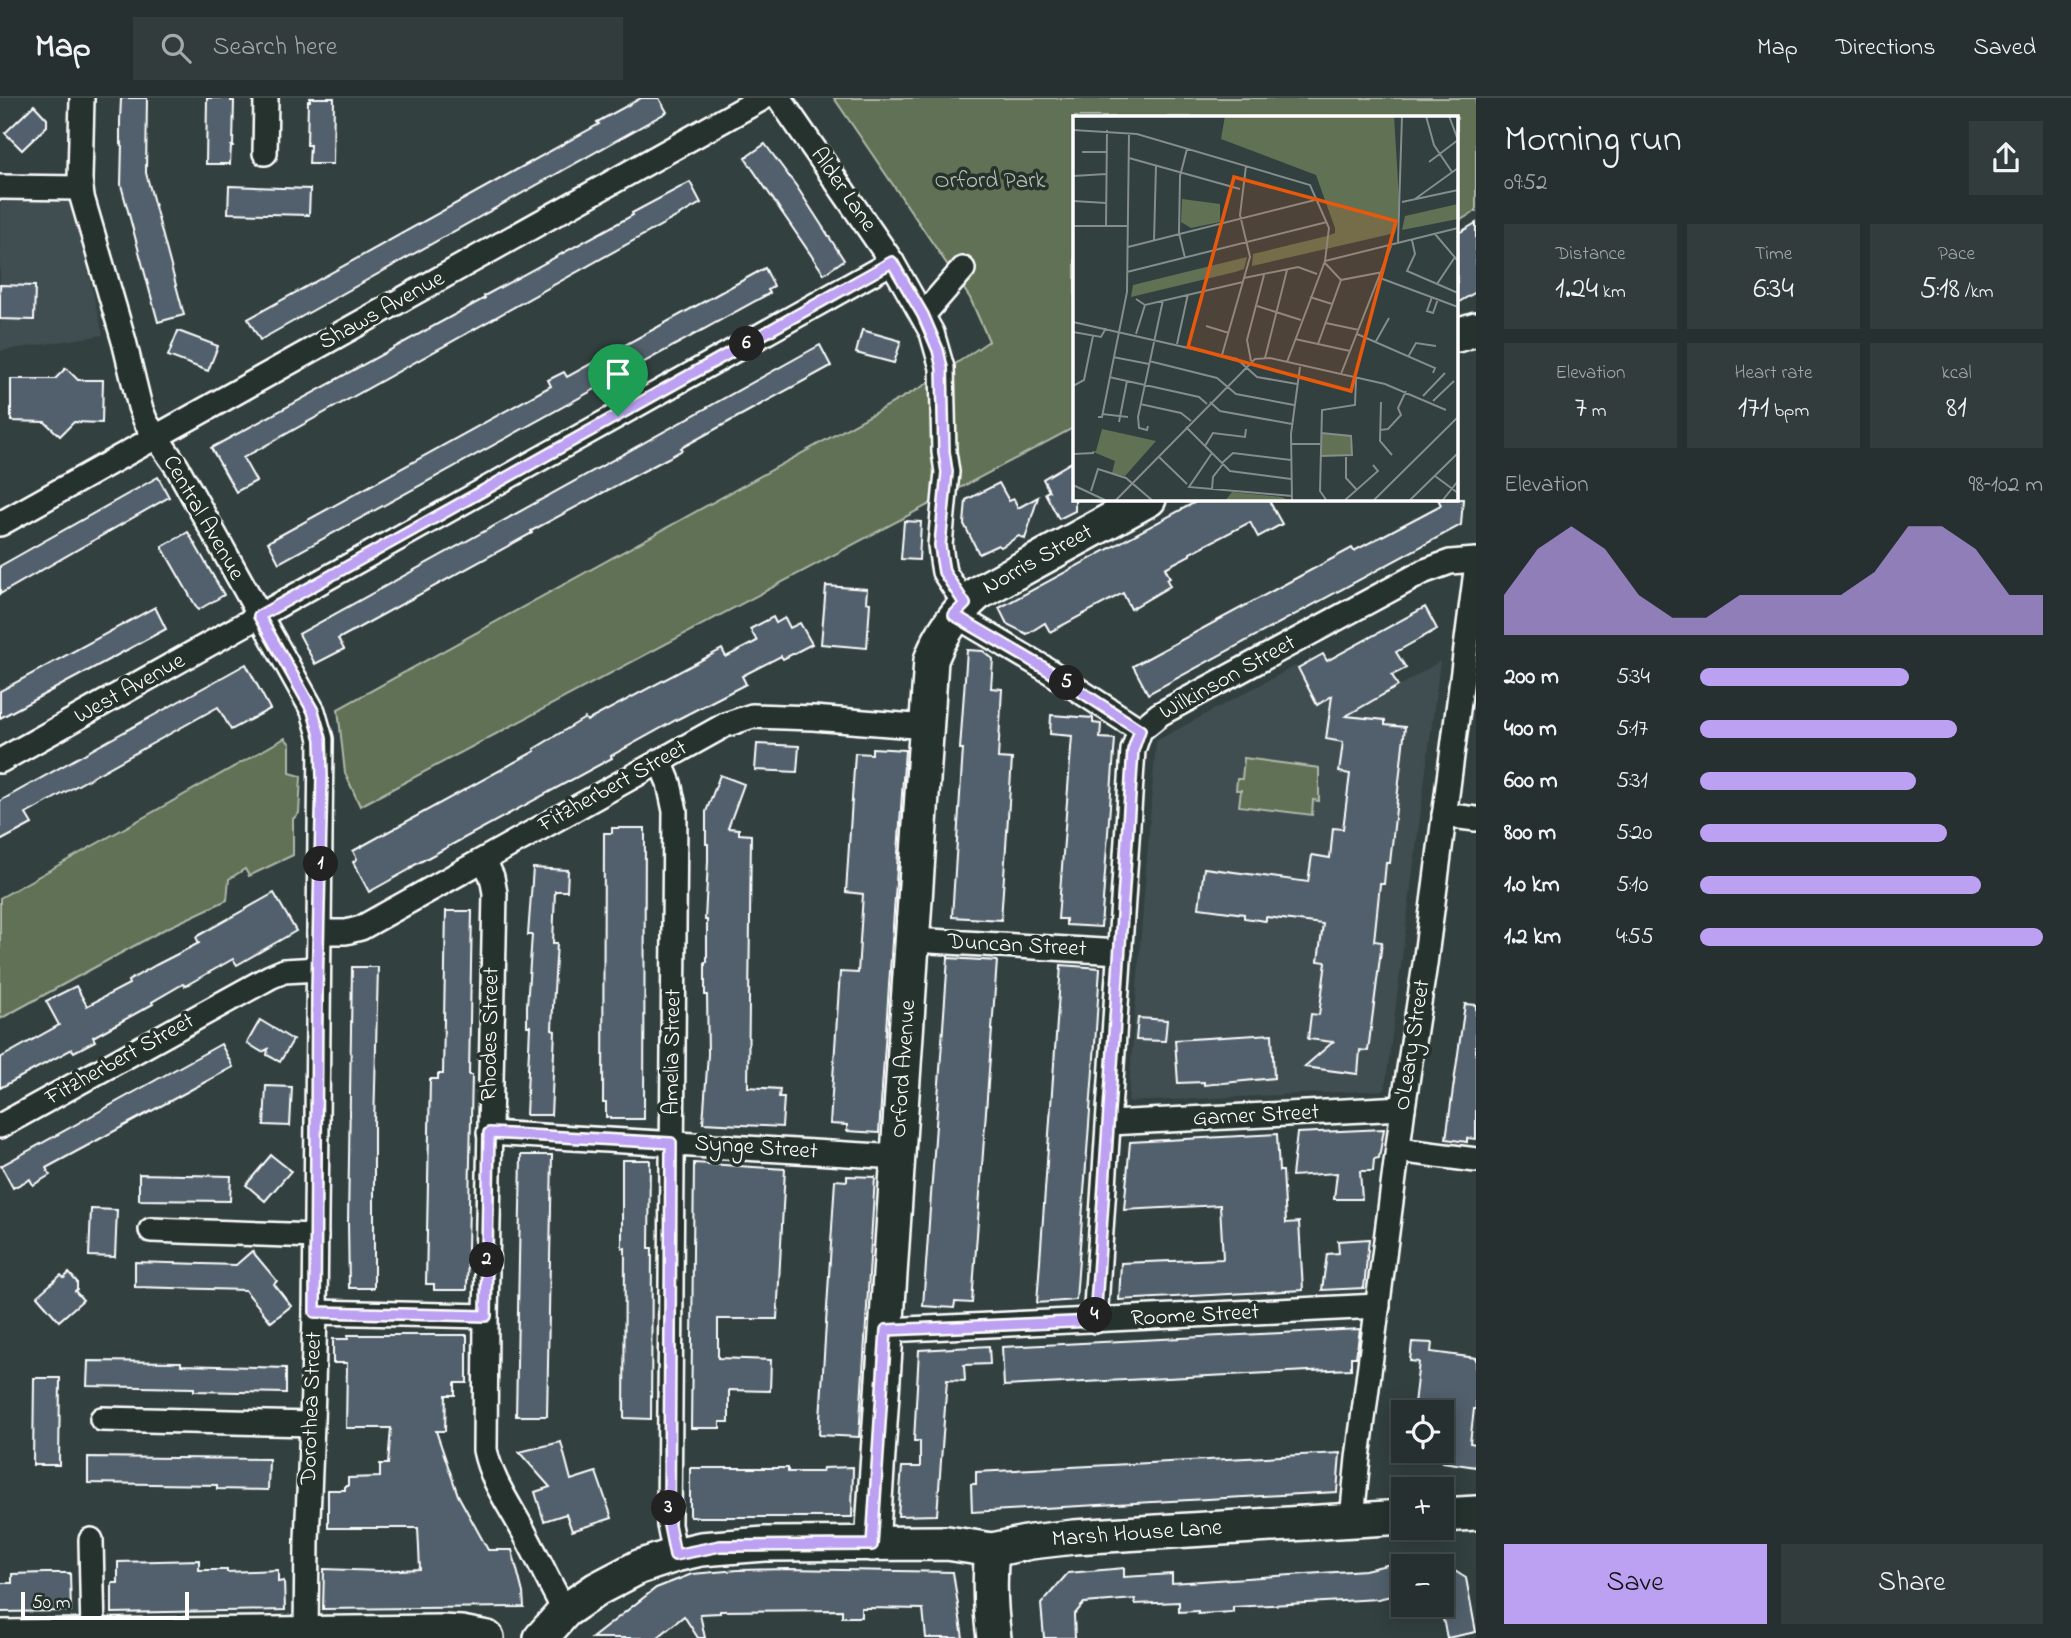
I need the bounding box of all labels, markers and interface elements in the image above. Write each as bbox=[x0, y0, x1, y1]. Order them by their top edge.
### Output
search box bbox=[133, 17, 623, 80]
text: Map bbox=[35, 24, 91, 72]
icon: search bbox=[157, 29, 195, 67]
text: Search here bbox=[213, 29, 337, 67]
text: Map bbox=[1757, 31, 1798, 66]
text: Directions bbox=[1836, 31, 1935, 66]
text: Saved bbox=[1973, 31, 2036, 66]
text: Morning run bbox=[1504, 113, 1682, 169]
inset map bbox=[1073, 116, 1458, 500]
button: share bbox=[1969, 121, 2043, 195]
street label: Alder Lane bbox=[802, 141, 885, 240]
park label: Orford Park bbox=[935, 165, 1046, 198]
text: 09:52 bbox=[1504, 167, 1547, 200]
text: Distance bbox=[1556, 241, 1626, 268]
text: Time bbox=[1755, 241, 1792, 268]
text: Pace bbox=[1938, 241, 1975, 268]
street label: Shaws Avenue bbox=[313, 262, 452, 359]
text: 1.24 bbox=[1555, 268, 1598, 312]
text: 6:34 bbox=[1753, 268, 1794, 312]
text: 5:18 bbox=[1919, 268, 1960, 312]
text: km bbox=[1598, 279, 1626, 306]
text: /km bbox=[1960, 279, 1994, 306]
pin: 6 bbox=[730, 327, 764, 362]
text: 6 bbox=[742, 330, 751, 357]
pin bbox=[588, 344, 648, 416]
icon: arrive bbox=[599, 355, 637, 393]
text: Elevation bbox=[1556, 360, 1625, 387]
text: Heart rate bbox=[1735, 360, 1812, 387]
text: kcal bbox=[1941, 360, 1972, 387]
text: 7 bbox=[1575, 387, 1587, 431]
text: 171 bbox=[1738, 387, 1769, 431]
text: 81 bbox=[1946, 387, 1967, 431]
text: m bbox=[1587, 398, 1606, 425]
text: bpm bbox=[1769, 398, 1809, 425]
street label: Central Avenue bbox=[154, 449, 253, 587]
text: Elevation bbox=[1504, 469, 1589, 502]
text: 98–102 m bbox=[1969, 469, 2043, 502]
street label: Norris Street bbox=[977, 516, 1099, 604]
street label: Wilkinson Street bbox=[1154, 627, 1302, 729]
street label: West Avenue bbox=[69, 645, 192, 733]
text: 200 m bbox=[1504, 661, 1559, 694]
text: 5:34 bbox=[1616, 661, 1650, 694]
pin: 5 bbox=[1050, 666, 1084, 700]
text: 5 bbox=[1061, 669, 1072, 696]
text: 400 m bbox=[1504, 713, 1557, 746]
text: 5:17 bbox=[1616, 713, 1648, 746]
street label: Fitzherbert Street bbox=[532, 732, 694, 842]
text: 600 m bbox=[1504, 765, 1558, 798]
text: 5:31 bbox=[1616, 765, 1648, 798]
text: 800 m bbox=[1504, 817, 1556, 850]
text: 5:20 bbox=[1616, 817, 1652, 850]
pin: 1 bbox=[304, 846, 338, 882]
text: 1 bbox=[317, 850, 324, 877]
text: 1.0 km bbox=[1504, 869, 1560, 902]
text: 5:10 bbox=[1616, 869, 1648, 902]
text: 1.2 km bbox=[1504, 921, 1561, 954]
text: 4:55 bbox=[1616, 921, 1654, 954]
street label: Duncan Street bbox=[946, 926, 1088, 966]
street label: Rhodes Street bbox=[473, 966, 509, 1101]
street label: O'Leary Street bbox=[1386, 977, 1442, 1113]
street label: Amelia Street bbox=[655, 988, 691, 1116]
street label: Orford Avenue bbox=[883, 998, 925, 1139]
street label: Fitzherbert Street bbox=[39, 1005, 201, 1115]
street label: Garner Street bbox=[1192, 1096, 1320, 1136]
street label: Synge Street bbox=[693, 1127, 819, 1171]
pin: 2 bbox=[470, 1242, 504, 1278]
text: 2 bbox=[482, 1246, 491, 1273]
street label: Roome Street bbox=[1130, 1296, 1260, 1336]
pin: 4 bbox=[1078, 1298, 1112, 1332]
text: 4 bbox=[1091, 1301, 1098, 1328]
street label: Dorothea Street bbox=[293, 1331, 331, 1486]
map controls bbox=[1391, 1400, 1454, 1617]
button: locate bbox=[1391, 1400, 1454, 1463]
button: + bbox=[1391, 1477, 1454, 1540]
pin: 3 bbox=[652, 1490, 686, 1526]
text: 3 bbox=[665, 1494, 672, 1521]
street label: Marsh House Lane bbox=[1051, 1512, 1224, 1556]
button: Save bbox=[1504, 1544, 1767, 1624]
button: Share bbox=[1781, 1544, 2043, 1624]
button: − bbox=[1391, 1554, 1454, 1617]
scale bar bbox=[21, 1589, 189, 1621]
text: 50 m bbox=[32, 1590, 71, 1617]

